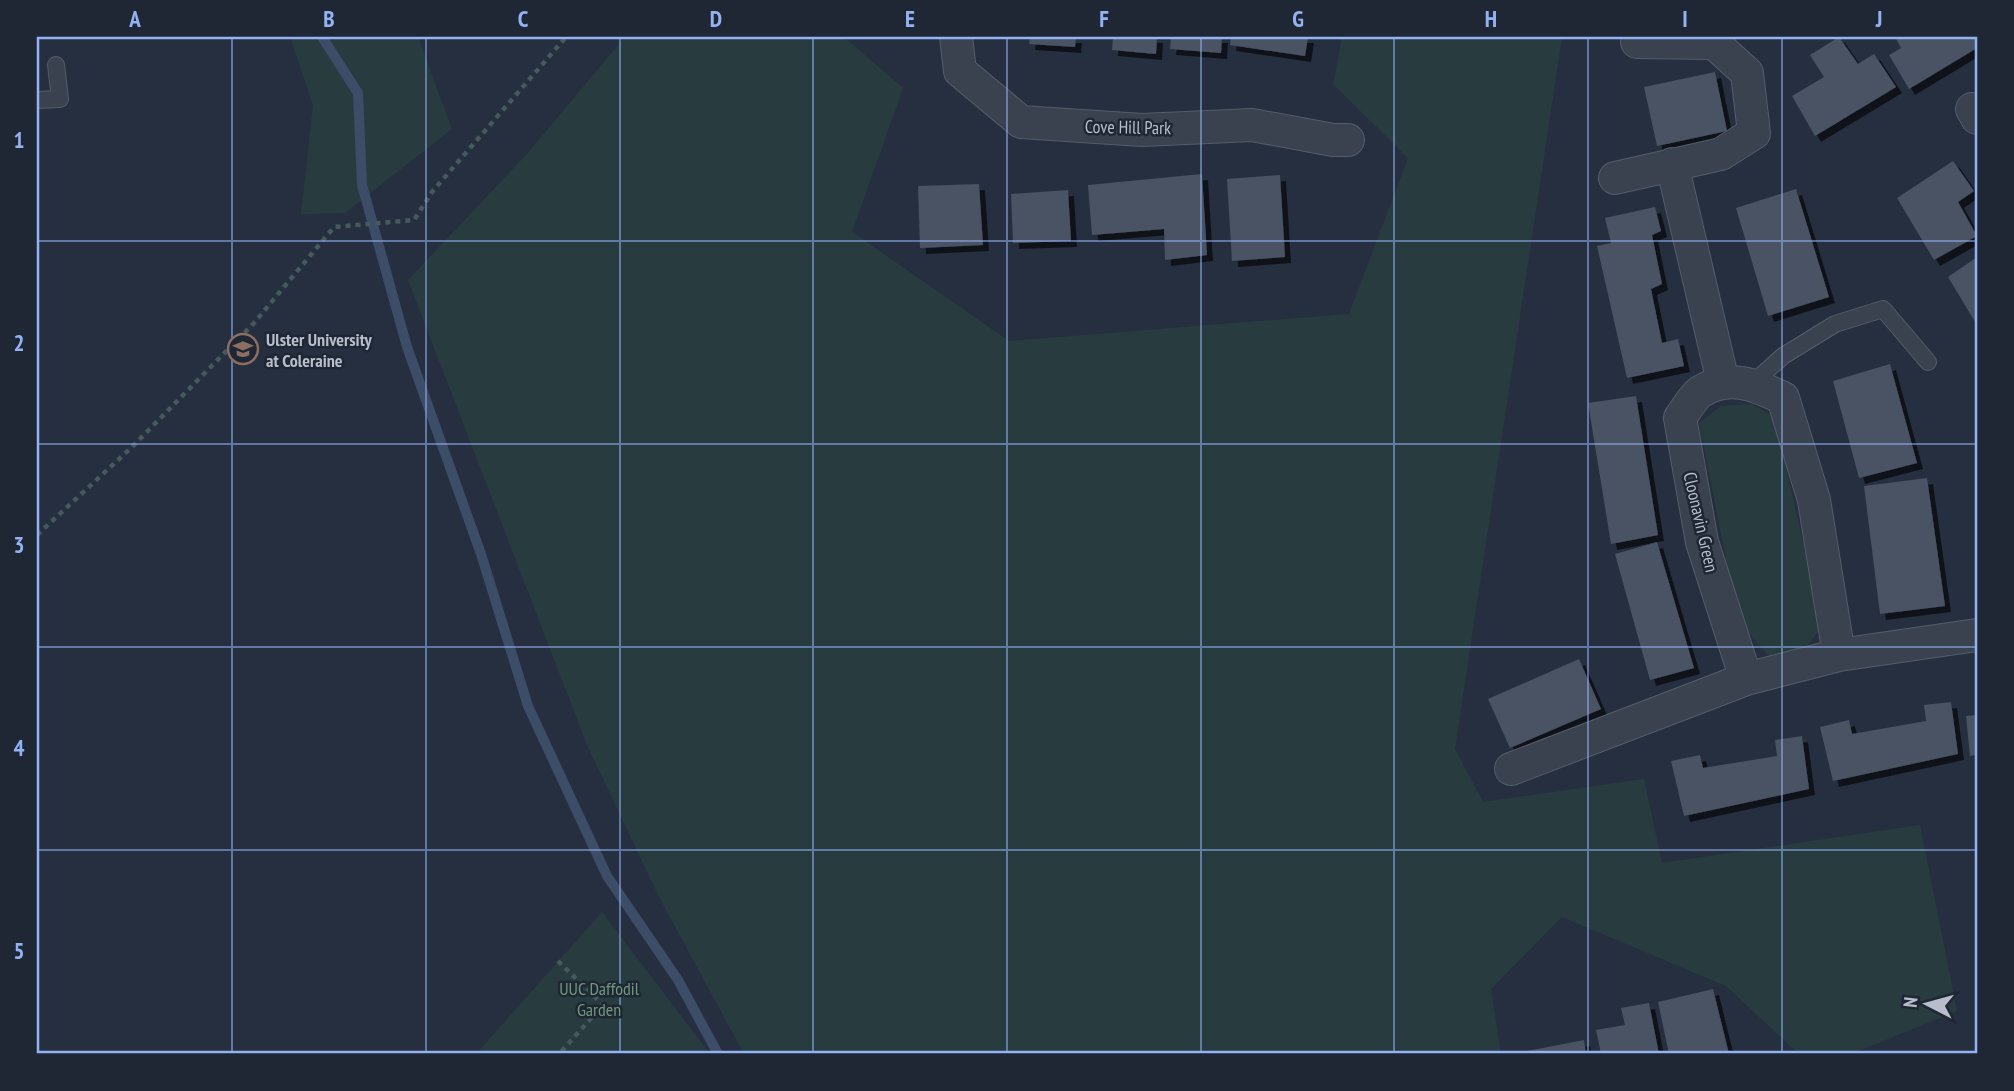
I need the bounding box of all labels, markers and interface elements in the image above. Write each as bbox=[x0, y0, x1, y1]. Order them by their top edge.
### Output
text: A bbox=[128, 4, 141, 33]
text: B bbox=[323, 4, 335, 33]
text: C bbox=[518, 4, 529, 33]
text: D bbox=[710, 4, 722, 33]
text: E bbox=[905, 4, 915, 33]
text: F bbox=[1099, 4, 1109, 33]
text: G bbox=[1292, 4, 1304, 33]
text: H bbox=[1485, 4, 1497, 33]
text: I bbox=[1682, 4, 1688, 33]
text: J bbox=[1875, 4, 1882, 33]
street label: Cove Hill Park bbox=[1085, 115, 1171, 139]
text: 1 bbox=[14, 125, 25, 154]
text: 2 bbox=[14, 328, 25, 357]
place label: Ulster University at Coleraine bbox=[266, 328, 373, 372]
school or university icon: Ulster University at Coleraine bbox=[226, 332, 260, 366]
street label: Cloonavin Green bbox=[1678, 470, 1724, 574]
text: 3 bbox=[14, 530, 25, 559]
text: 4 bbox=[14, 733, 25, 762]
text: 5 bbox=[14, 936, 25, 965]
north arrow bbox=[1892, 968, 1962, 1038]
park label: UUC Daffodil Garden bbox=[559, 977, 640, 1021]
text: N bbox=[1898, 996, 1923, 1009]

